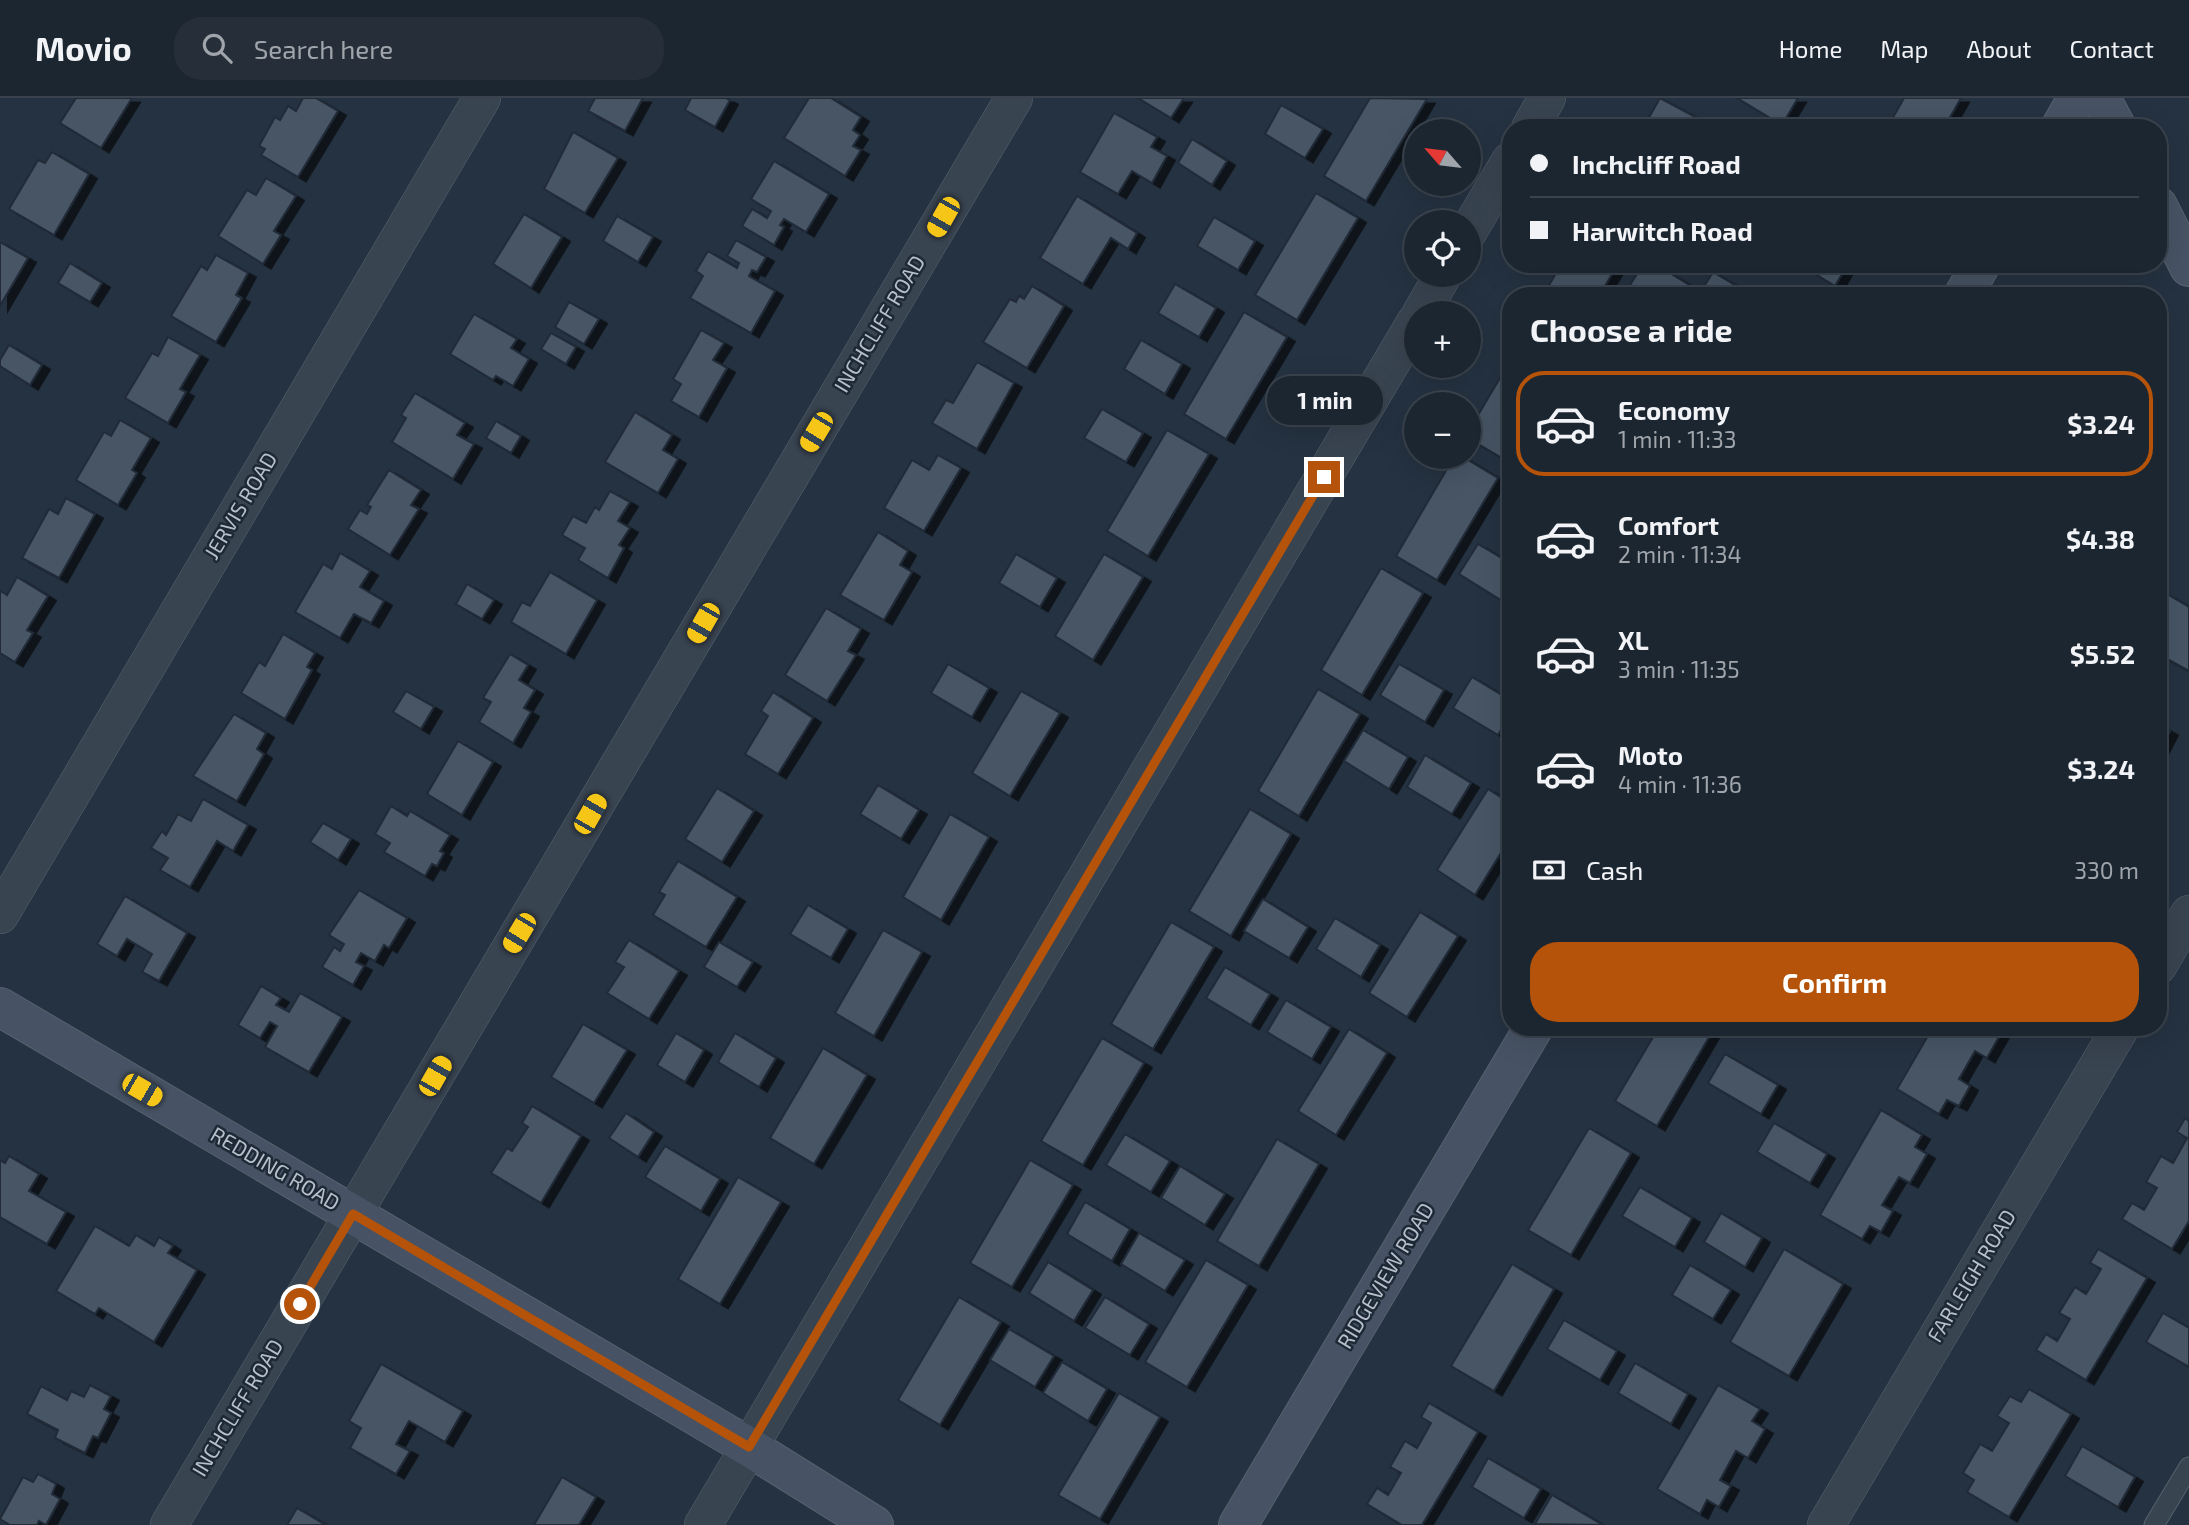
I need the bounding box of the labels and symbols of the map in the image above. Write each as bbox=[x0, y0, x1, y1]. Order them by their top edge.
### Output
north arrow bbox=[1404, 119, 1480, 196]
car bbox=[924, 194, 963, 240]
street label: INCHCLIFF ROAD bbox=[828, 250, 929, 396]
callout: 1 min bbox=[1266, 376, 1382, 424]
car bbox=[797, 409, 836, 455]
street label: JERVIS ROAD bbox=[198, 447, 281, 563]
route end bbox=[1308, 461, 1340, 493]
car bbox=[684, 600, 723, 646]
car bbox=[571, 791, 610, 837]
car bbox=[500, 910, 539, 956]
car bbox=[416, 1053, 455, 1099]
car bbox=[119, 1070, 166, 1110]
street label: REDDING ROAD bbox=[207, 1121, 345, 1215]
street label: RIDGEVIEW ROAD bbox=[1331, 1198, 1438, 1353]
street label: FARLEIGH ROAD bbox=[1921, 1204, 2020, 1346]
route start bbox=[284, 1288, 316, 1320]
street label: INCHCLIFF ROAD bbox=[186, 1334, 287, 1480]

